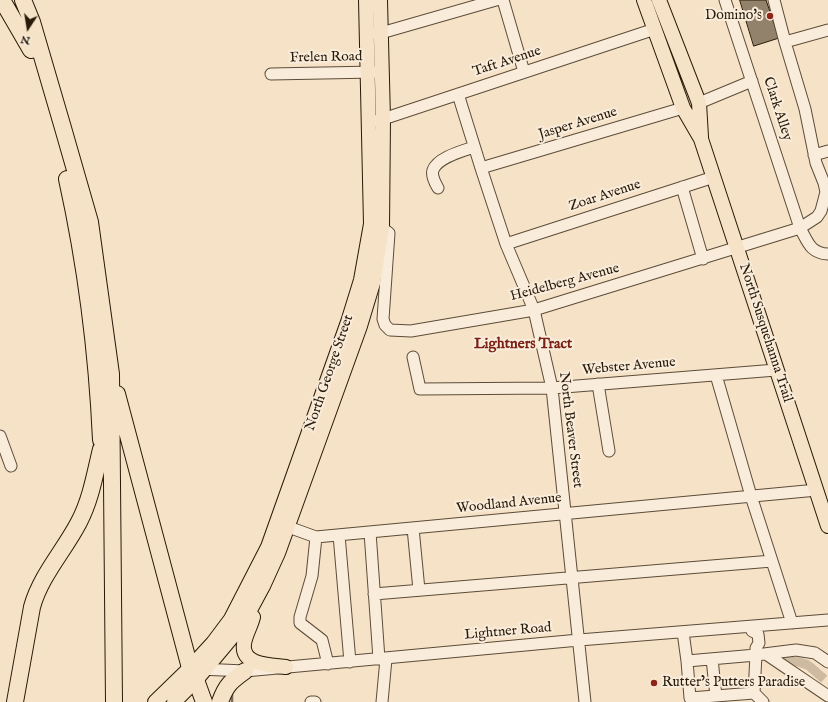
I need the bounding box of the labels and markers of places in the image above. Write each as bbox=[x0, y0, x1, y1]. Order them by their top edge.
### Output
place label: Domino's bbox=[705, 8, 762, 24]
marker: Domino's bbox=[765, 11, 775, 21]
place label: Rutter’s Putters Paradise bbox=[662, 675, 805, 691]
marker: Rutter’s Putters Paradise bbox=[649, 678, 659, 688]

